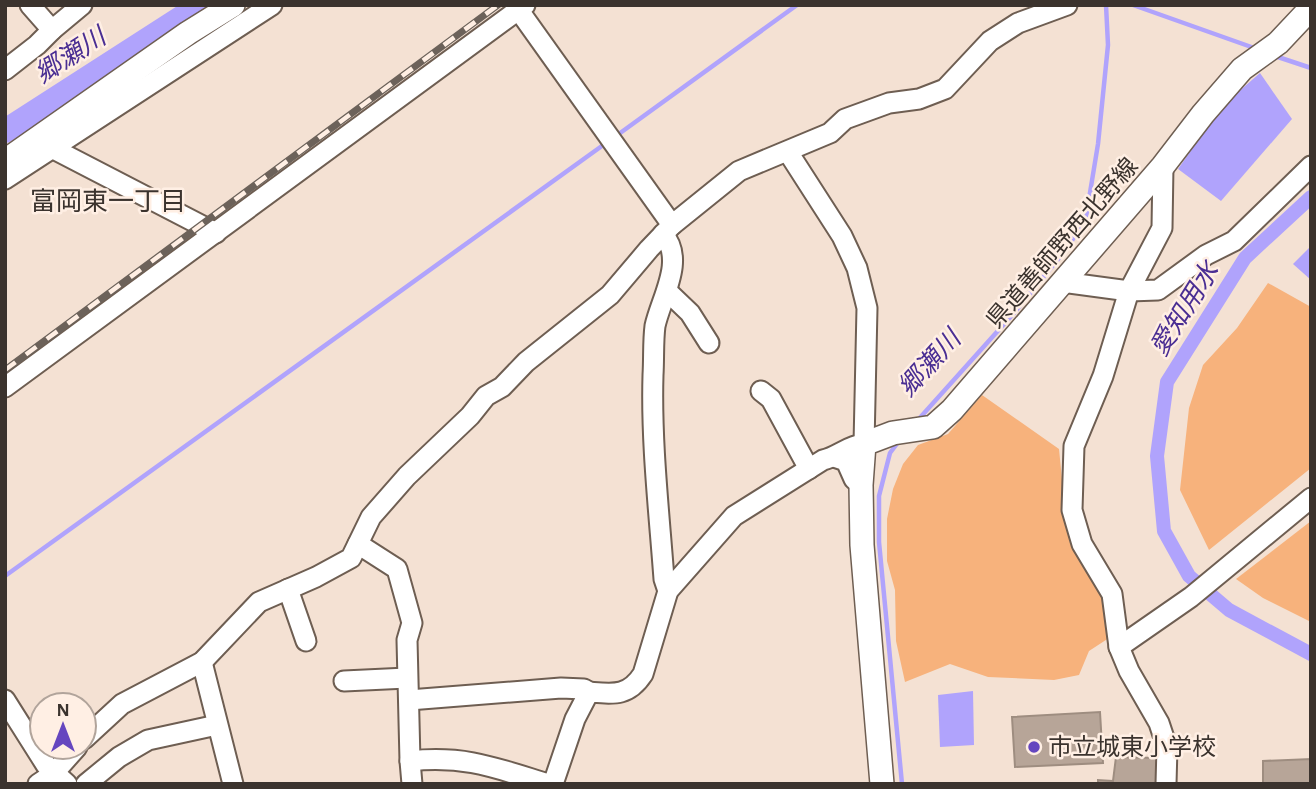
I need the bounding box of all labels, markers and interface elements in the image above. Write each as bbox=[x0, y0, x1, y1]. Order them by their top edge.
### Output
water label: 郷瀬川 bbox=[30, 21, 113, 88]
street label: 県道善師野西北野線 bbox=[981, 153, 1143, 333]
district label: 富岡東一丁目 bbox=[30, 188, 186, 215]
water label: 愛知用水 bbox=[1145, 255, 1225, 361]
water label: 郷瀬川 bbox=[893, 323, 968, 401]
north arrow bbox=[28, 691, 98, 761]
text: N bbox=[56, 701, 70, 720]
place label: 市立城東小学校 bbox=[1048, 734, 1216, 760]
marker: 市立城東小学校 bbox=[1026, 739, 1042, 755]

